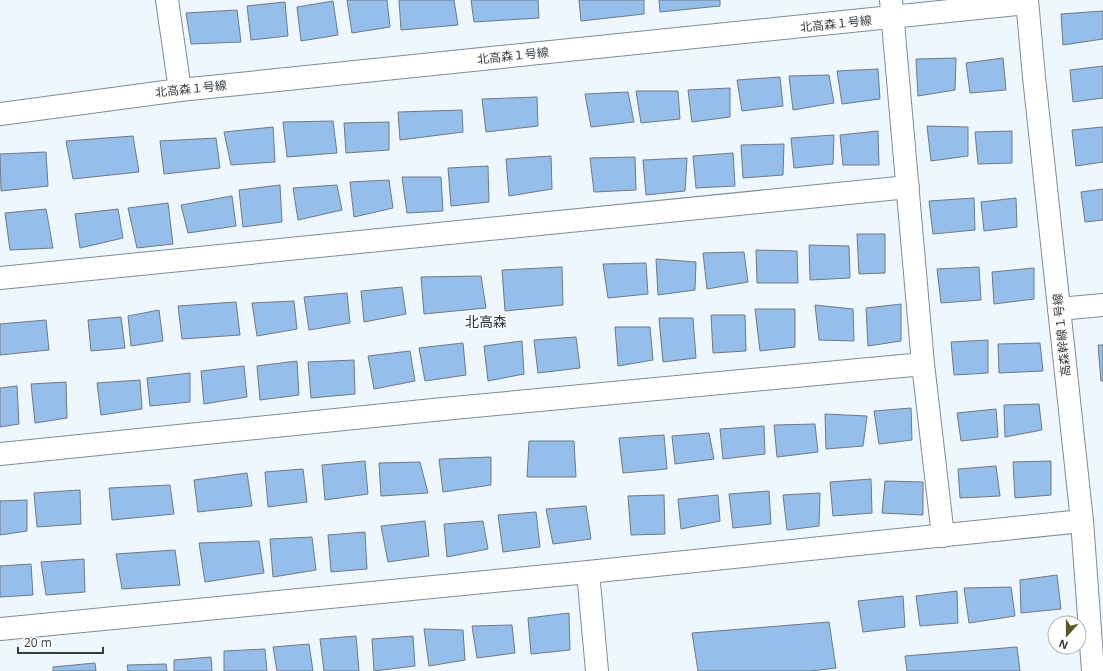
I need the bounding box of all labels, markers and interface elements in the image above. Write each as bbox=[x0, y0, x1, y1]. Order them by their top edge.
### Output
street label: 北高森１号線 bbox=[799, 11, 873, 36]
street label: 北高森１号線 bbox=[476, 43, 550, 68]
street label: 北高森１号線 bbox=[154, 76, 228, 101]
street label: 高森幹線１号線 bbox=[1049, 292, 1074, 378]
district label: 北高森 bbox=[465, 312, 507, 331]
north arrow bbox=[1047, 615, 1087, 655]
scale bar bbox=[18, 629, 103, 655]
text: 20 m bbox=[24, 634, 52, 651]
text: N bbox=[1056, 636, 1070, 653]

